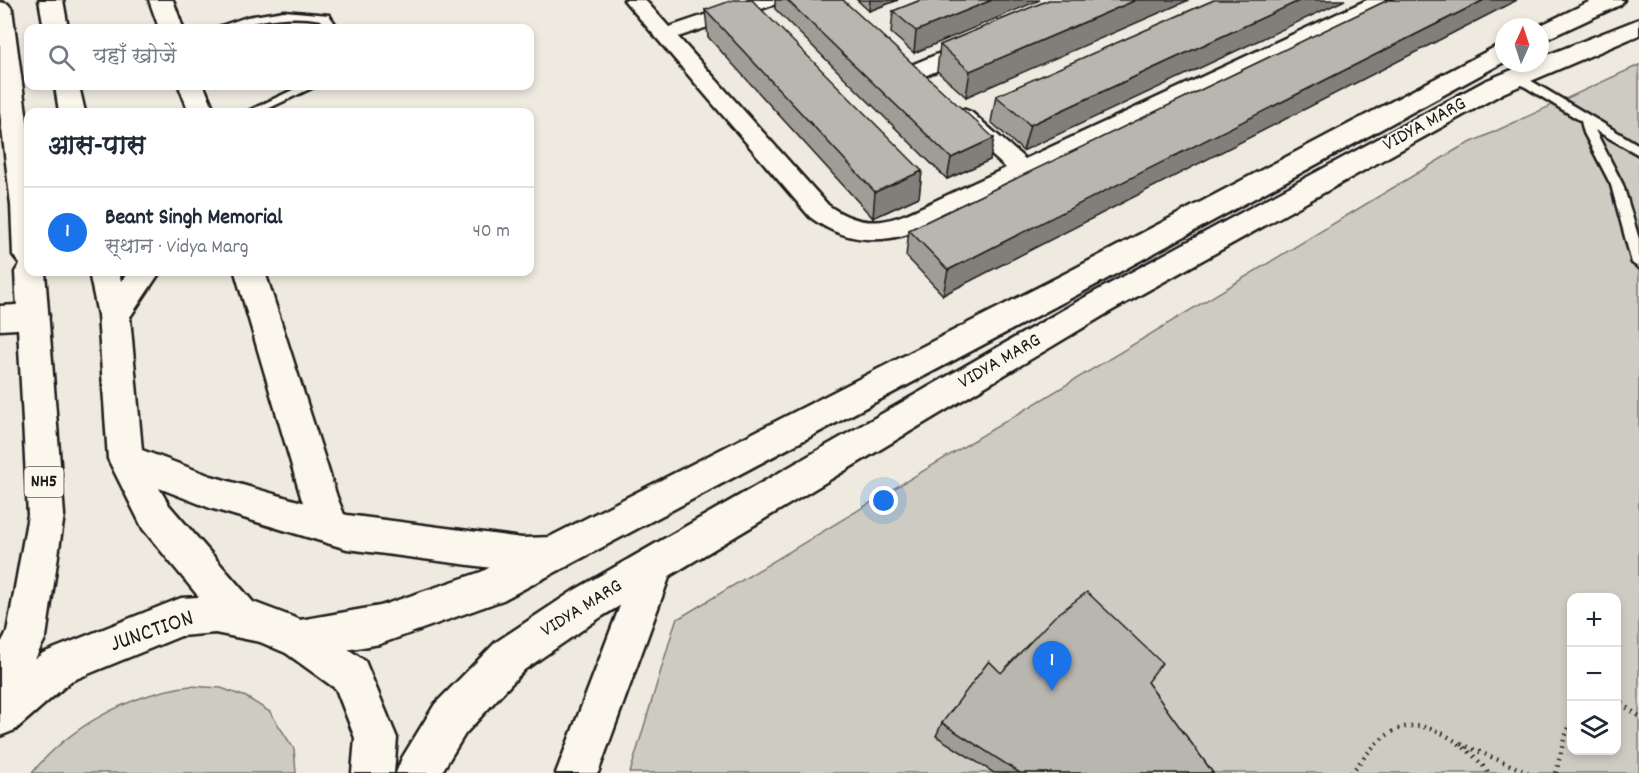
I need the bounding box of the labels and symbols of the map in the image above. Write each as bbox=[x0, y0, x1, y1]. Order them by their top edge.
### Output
north arrow bbox=[1495, 18, 1549, 72]
street label: VIDYA MARG bbox=[1378, 91, 1472, 159]
street label: VIDYA MARG bbox=[953, 327, 1047, 397]
road number: NH5 bbox=[24, 467, 63, 497]
your location bbox=[869, 486, 898, 515]
street label: VIDYA MARG bbox=[536, 573, 628, 645]
street label: JUNCTION bbox=[105, 602, 199, 662]
pin: 1 bbox=[1032, 642, 1072, 691]

